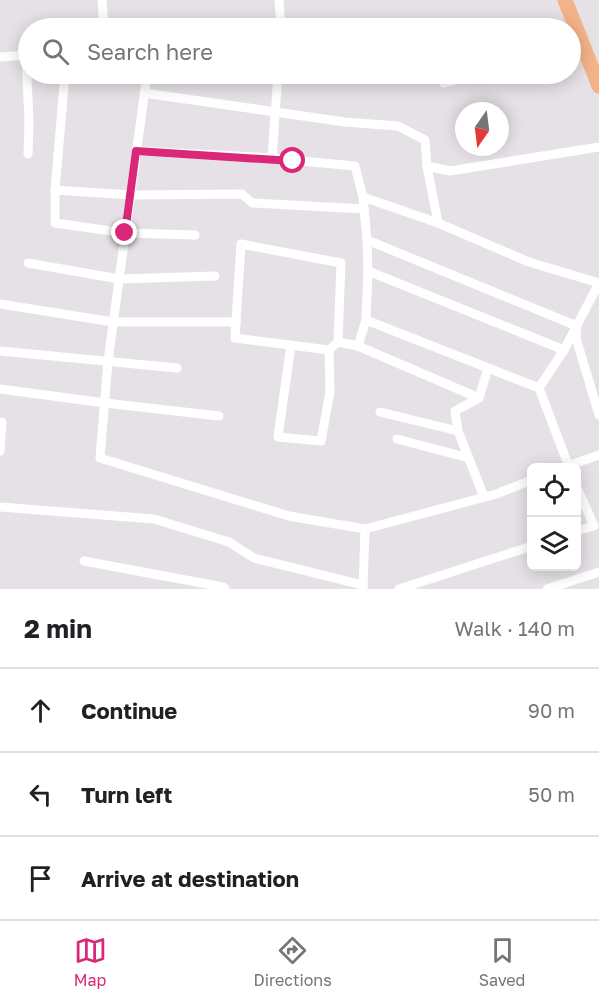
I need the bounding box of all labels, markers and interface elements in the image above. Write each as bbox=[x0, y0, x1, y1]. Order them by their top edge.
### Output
search box bbox=[18, 18, 581, 84]
icon: search bbox=[39, 35, 72, 68]
text: Search here bbox=[87, 38, 213, 65]
north arrow bbox=[455, 102, 509, 156]
route start bbox=[279, 147, 305, 173]
route end bbox=[111, 219, 137, 245]
map controls bbox=[527, 463, 581, 571]
button: locate bbox=[527, 463, 581, 517]
button: layers bbox=[527, 517, 581, 571]
text: 2 min bbox=[24, 613, 92, 644]
text: Walk · 140 m bbox=[455, 616, 575, 640]
icon: ahead bbox=[24, 694, 57, 727]
text: Continue bbox=[81, 697, 177, 724]
text: 90 m bbox=[528, 698, 575, 722]
icon: left bbox=[24, 778, 57, 811]
text: Turn left bbox=[81, 781, 172, 808]
text: 50 m bbox=[528, 782, 575, 806]
icon: arrive bbox=[24, 862, 57, 895]
text: Arrive at destination bbox=[81, 865, 299, 892]
tab: Map bbox=[74, 934, 107, 990]
tab: Directions bbox=[254, 934, 332, 990]
tab: Saved bbox=[479, 934, 525, 990]

